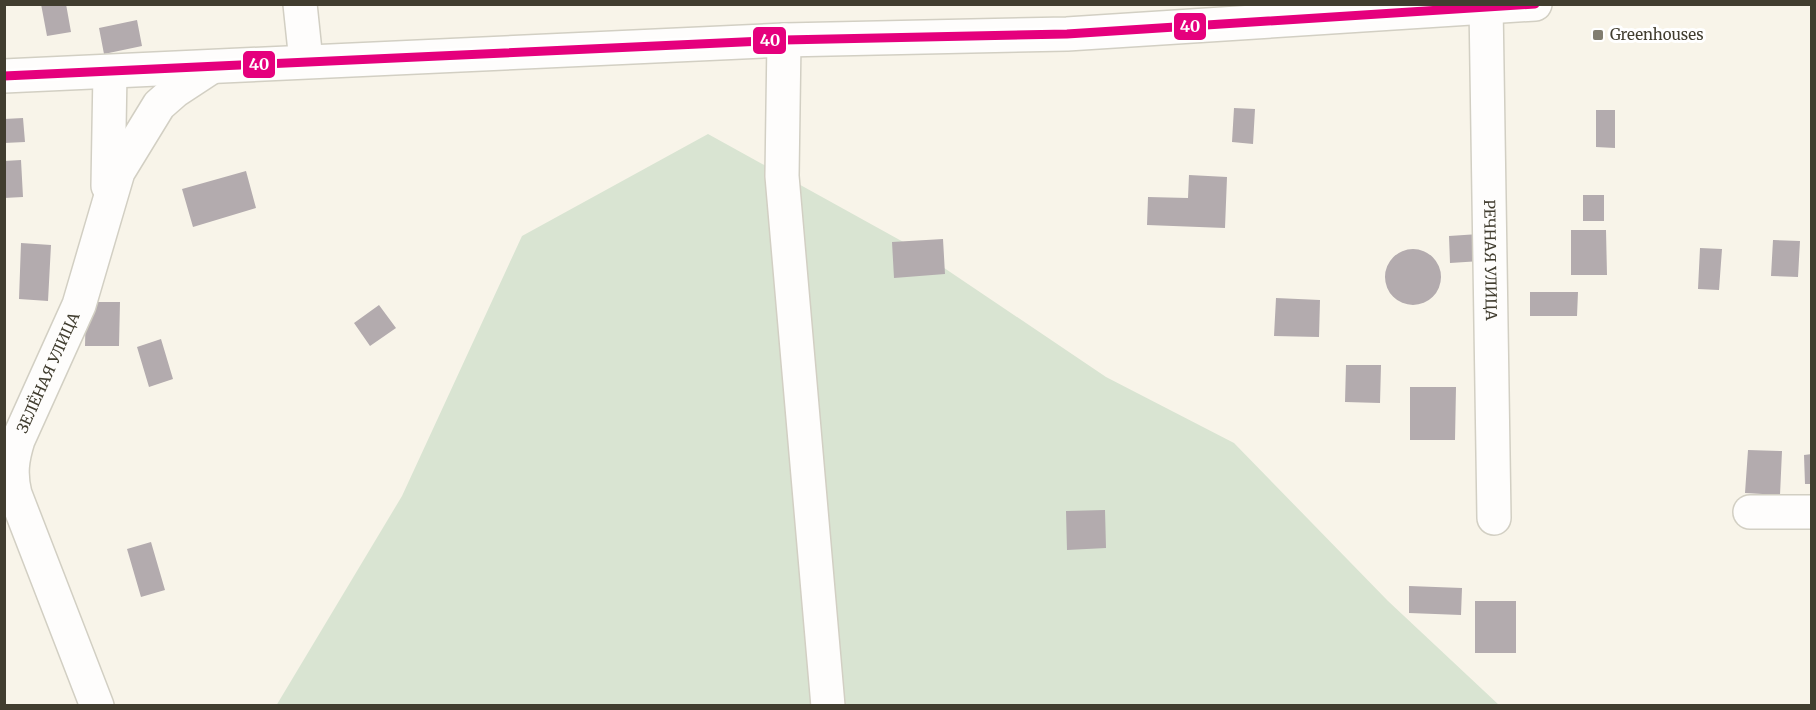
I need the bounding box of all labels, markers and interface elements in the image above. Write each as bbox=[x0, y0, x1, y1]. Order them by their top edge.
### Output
line badge: 40 bbox=[1173, 12, 1207, 41]
text: 40 bbox=[1180, 16, 1200, 36]
place label: Greenhouses bbox=[1610, 25, 1704, 44]
line badge: 40 bbox=[752, 26, 787, 55]
marker: Greenhouses bbox=[1591, 28, 1605, 42]
text: 40 bbox=[760, 30, 780, 50]
line badge: 40 bbox=[242, 50, 276, 79]
text: 40 bbox=[249, 54, 269, 74]
street label: РЕЧНАЯ УЛИЦА bbox=[1480, 199, 1501, 321]
street label: ЗЕЛЁНАЯ УЛИЦА bbox=[12, 309, 84, 436]

